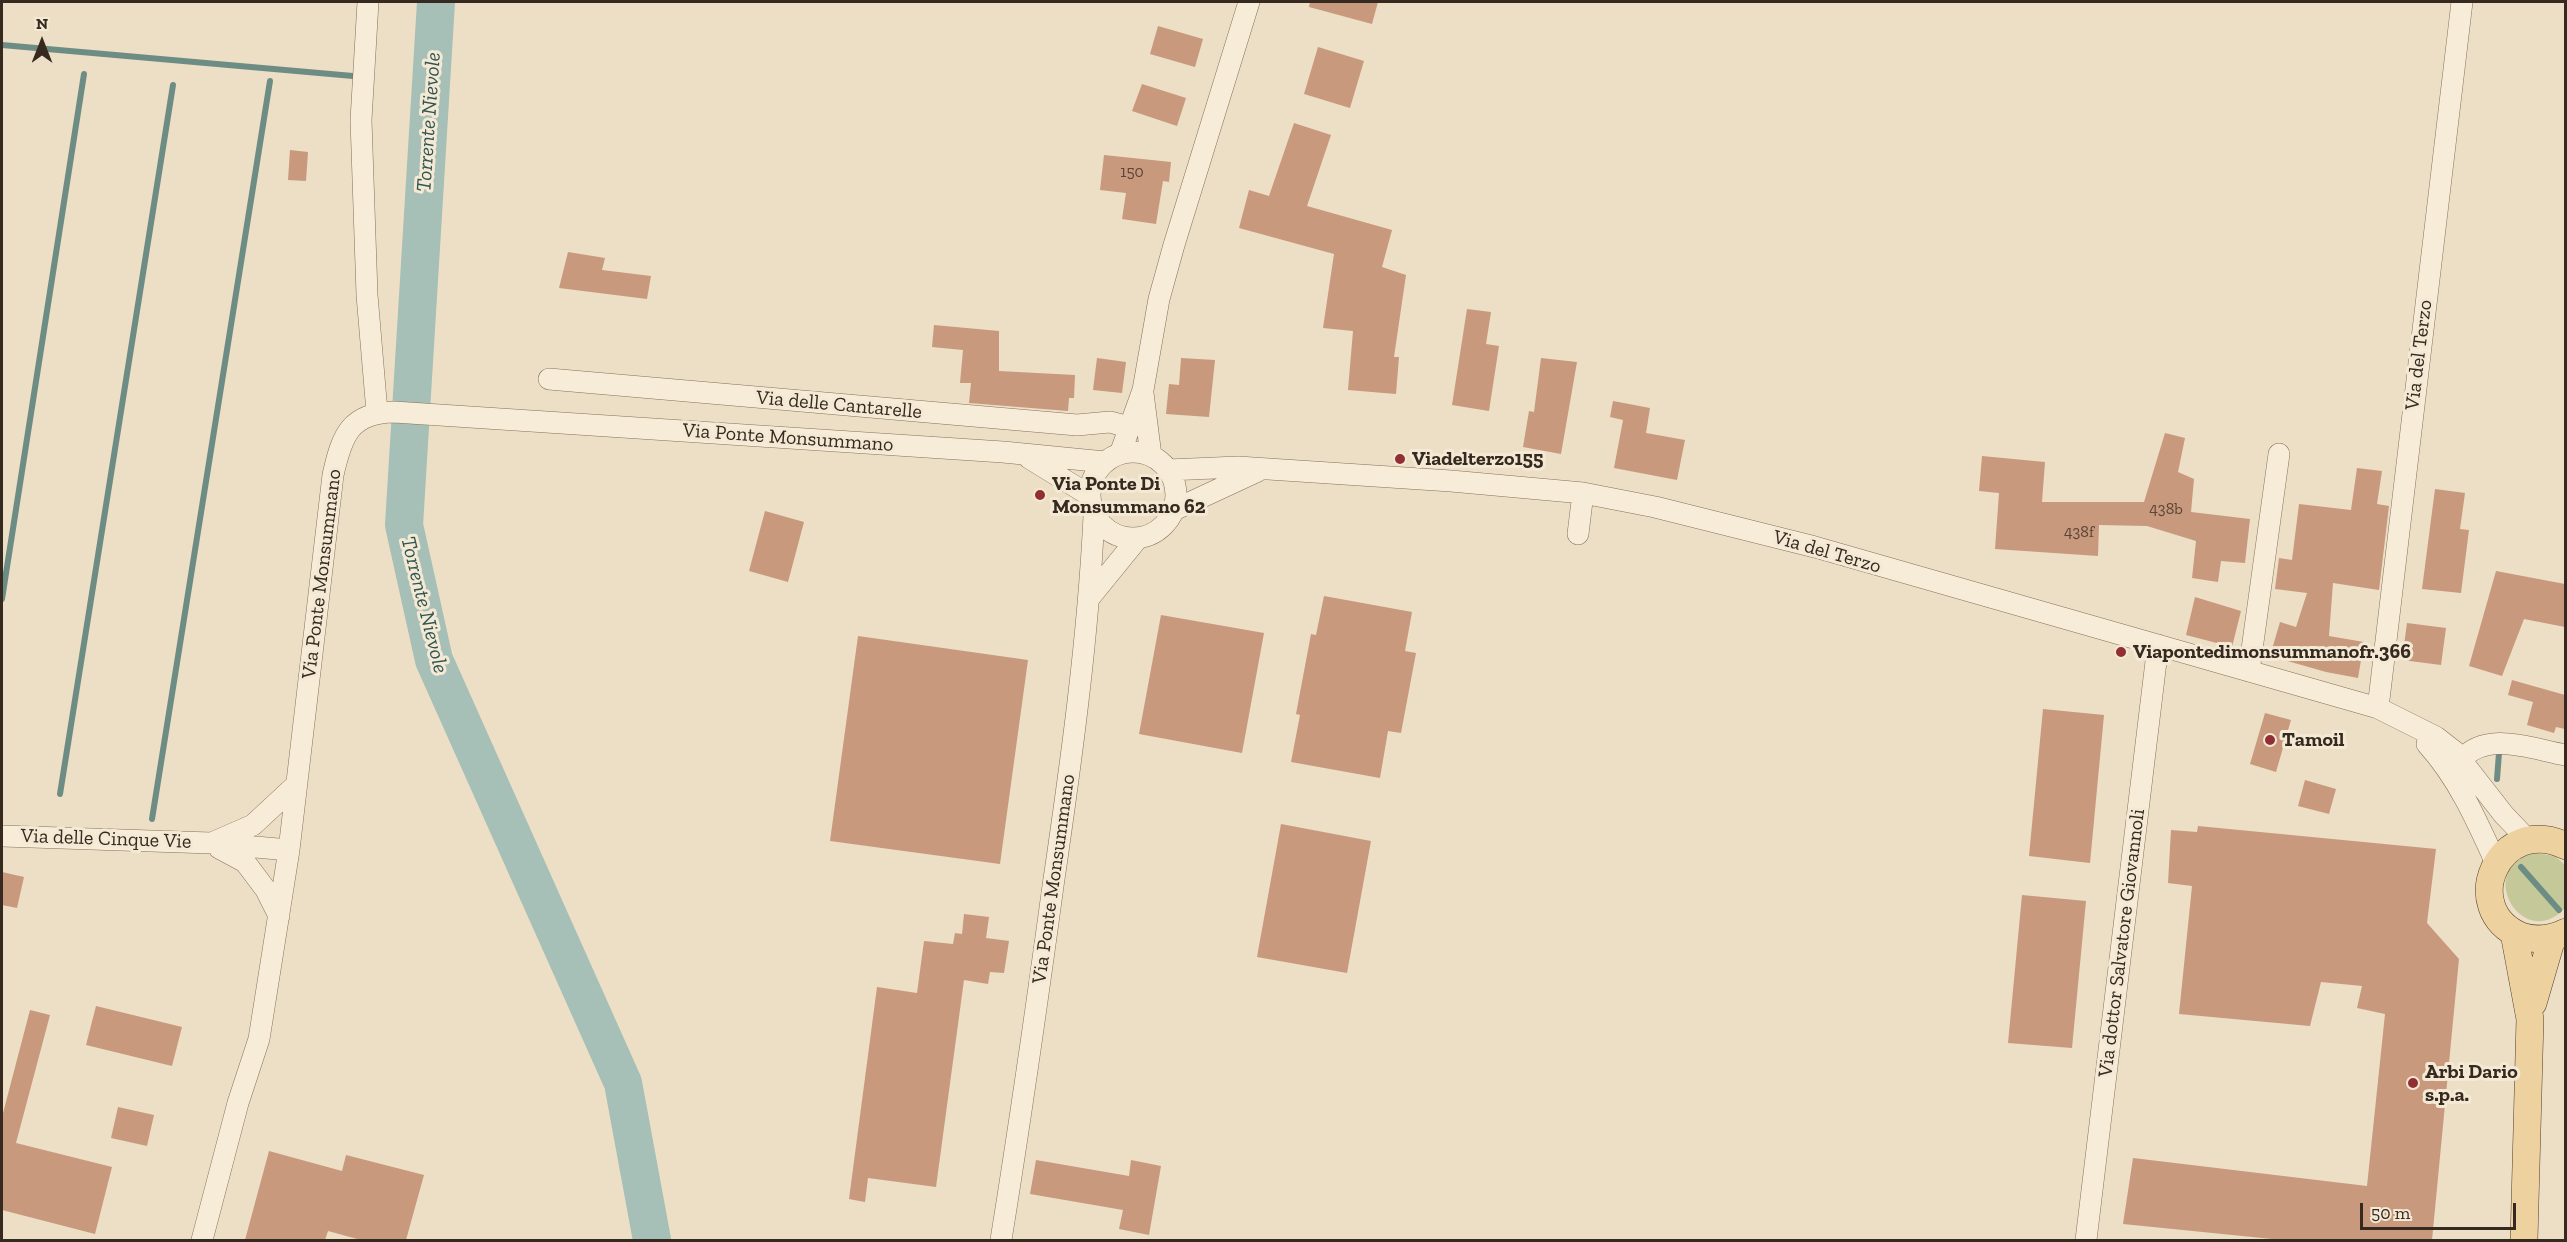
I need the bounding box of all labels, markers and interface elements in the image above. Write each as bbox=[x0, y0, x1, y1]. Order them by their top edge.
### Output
north arrow bbox=[12, 12, 72, 72]
text: N bbox=[36, 14, 48, 33]
water label: Torrente Nievole bbox=[412, 51, 446, 193]
house number: 150 bbox=[1120, 162, 1144, 182]
street label: Via del Terzo bbox=[2400, 298, 2438, 412]
street label: Via delle Cantarelle bbox=[755, 386, 923, 424]
street label: Via Ponte Monsummano bbox=[682, 419, 894, 457]
place label: Viadelterzo155 bbox=[1412, 447, 1543, 471]
marker: Viadelterzo155 bbox=[1393, 452, 1407, 466]
street label: Via Ponte Monsummano bbox=[297, 468, 347, 680]
place label: Via Ponte Di Monsummano 62 bbox=[1052, 472, 1205, 519]
marker: Via Ponte Di Monsummano 62 bbox=[1033, 488, 1047, 502]
house number: 438b bbox=[2149, 499, 2183, 519]
house number: 438f bbox=[2064, 522, 2094, 542]
street label: Via del Terzo bbox=[1770, 525, 1884, 579]
water label: Torrente Nievole bbox=[395, 534, 453, 676]
place label: Viapontedimonsummanofr.366 bbox=[2133, 640, 2411, 664]
marker: Viapontedimonsummanofr.366 bbox=[2114, 645, 2128, 659]
place label: Tamoil bbox=[2282, 728, 2345, 752]
marker: Tamoil bbox=[2263, 733, 2277, 747]
street label: Via Ponte Monsummano bbox=[1027, 773, 1081, 985]
street label: Via dottor Salvatore Giovannoli bbox=[2094, 807, 2150, 1079]
street label: Via delle Cinque Vie bbox=[20, 824, 192, 854]
place label: Arbi Dario s.p.a. bbox=[2425, 1060, 2518, 1107]
marker: Arbi Dario s.p.a. bbox=[2406, 1076, 2420, 1090]
scale bar bbox=[2363, 1191, 2519, 1229]
text: 50 m bbox=[2371, 1202, 2410, 1224]

